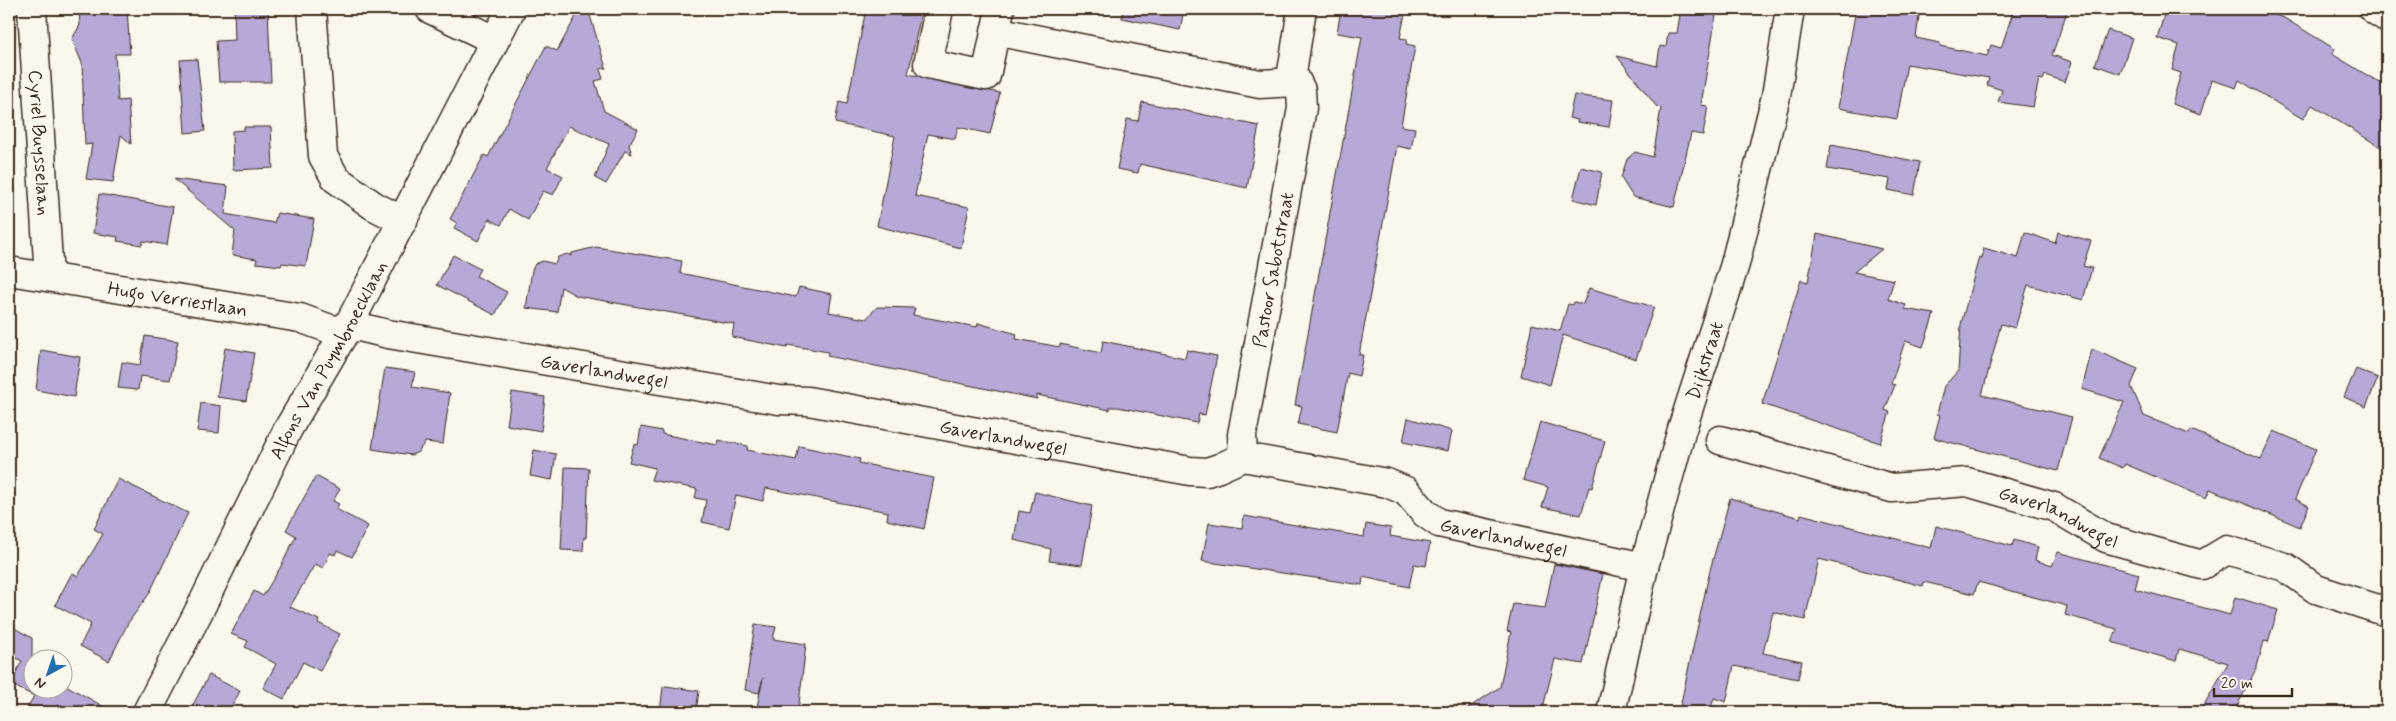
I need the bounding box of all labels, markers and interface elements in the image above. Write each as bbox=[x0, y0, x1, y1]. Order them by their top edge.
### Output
street label: Cyriel Buysselaan bbox=[22, 69, 56, 216]
street label: Pastoor Sabotstraat bbox=[1247, 190, 1300, 350]
street label: Alfons Van Puymbroecklaan bbox=[264, 257, 394, 464]
street label: Hugo Verriestlaan bbox=[106, 276, 249, 323]
street label: Dijkstraat bbox=[1681, 318, 1730, 403]
street label: Gaverlandwegel bbox=[538, 349, 670, 396]
street label: Gaverlandwegel bbox=[937, 414, 1069, 463]
street label: Gaverlandwegel bbox=[1996, 481, 2120, 555]
street label: Gaverlandwegel bbox=[1438, 513, 1569, 564]
north arrow bbox=[22, 648, 72, 698]
scale bar bbox=[2214, 666, 2291, 698]
text: N bbox=[31, 673, 50, 693]
text: 20 m bbox=[2221, 674, 2253, 694]

